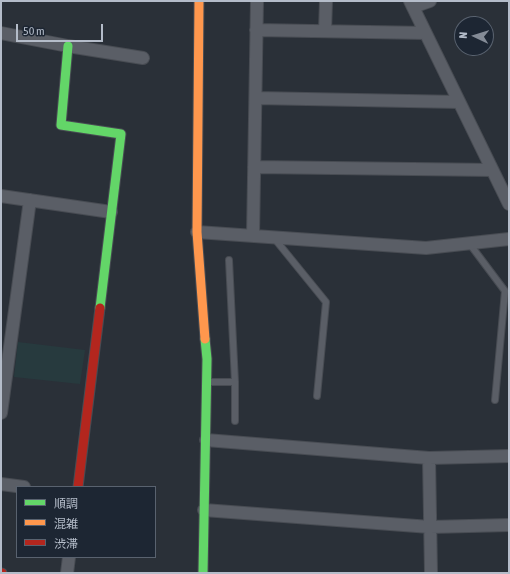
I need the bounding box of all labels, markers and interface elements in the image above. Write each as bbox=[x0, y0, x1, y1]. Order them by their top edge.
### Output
scale bar bbox=[18, 16, 105, 42]
north arrow bbox=[454, 16, 494, 56]
text: 50 m bbox=[23, 24, 45, 38]
text: N bbox=[457, 32, 469, 39]
legend bbox=[16, 486, 156, 558]
text: 順調 bbox=[54, 497, 78, 511]
text: 混雑 bbox=[54, 517, 78, 531]
text: 渋滞 bbox=[54, 537, 78, 551]

